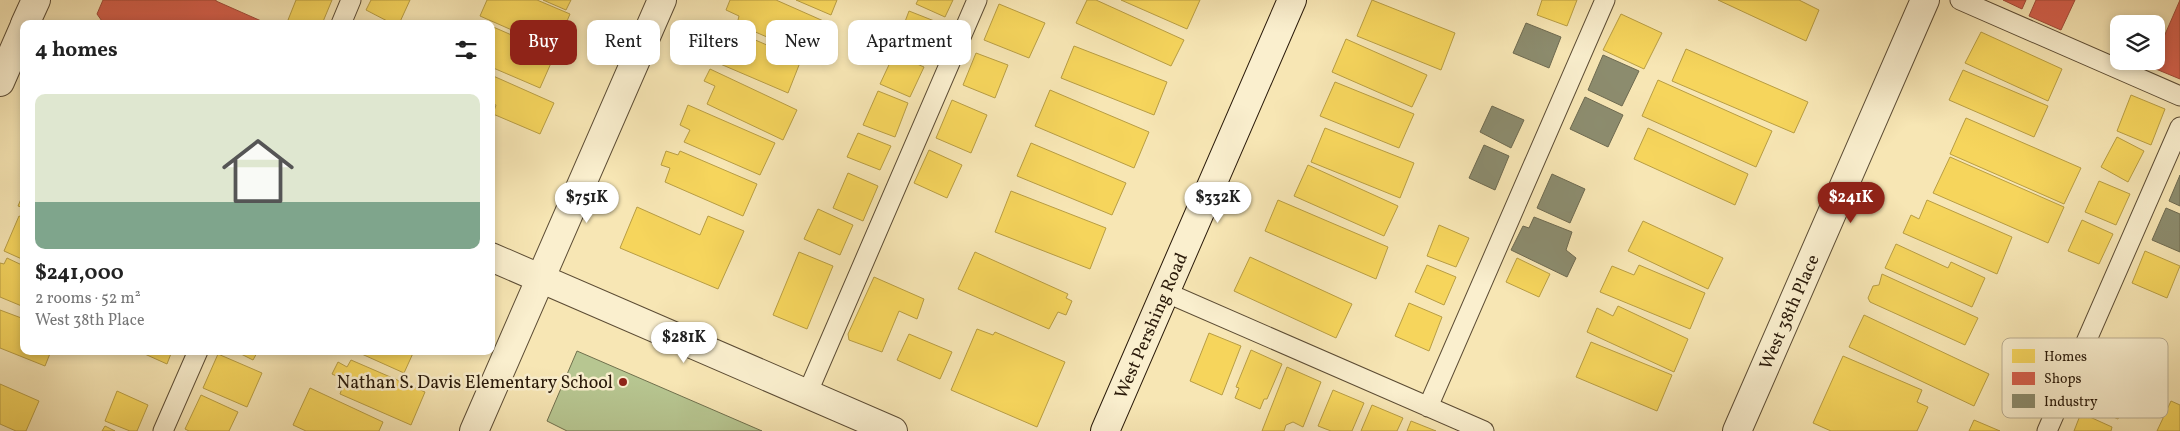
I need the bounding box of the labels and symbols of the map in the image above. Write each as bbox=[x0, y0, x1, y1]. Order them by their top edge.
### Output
pin: $751K bbox=[552, 182, 622, 224]
pin: $332K bbox=[1183, 182, 1253, 224]
pin: $241K bbox=[1816, 182, 1886, 224]
street label: West Pershing Road bbox=[1109, 249, 1195, 403]
street label: West 38th Place bbox=[1754, 251, 1826, 374]
pin: $281K bbox=[649, 322, 719, 364]
legend bbox=[2002, 338, 2168, 418]
text: Homes bbox=[2044, 348, 2087, 367]
text: Shops bbox=[2044, 370, 2082, 389]
place label: Nathan S. Davis Elementary School bbox=[337, 371, 613, 396]
marker: Nathan S. Davis Elementary School bbox=[617, 376, 629, 388]
text: Industry bbox=[2044, 393, 2098, 412]

